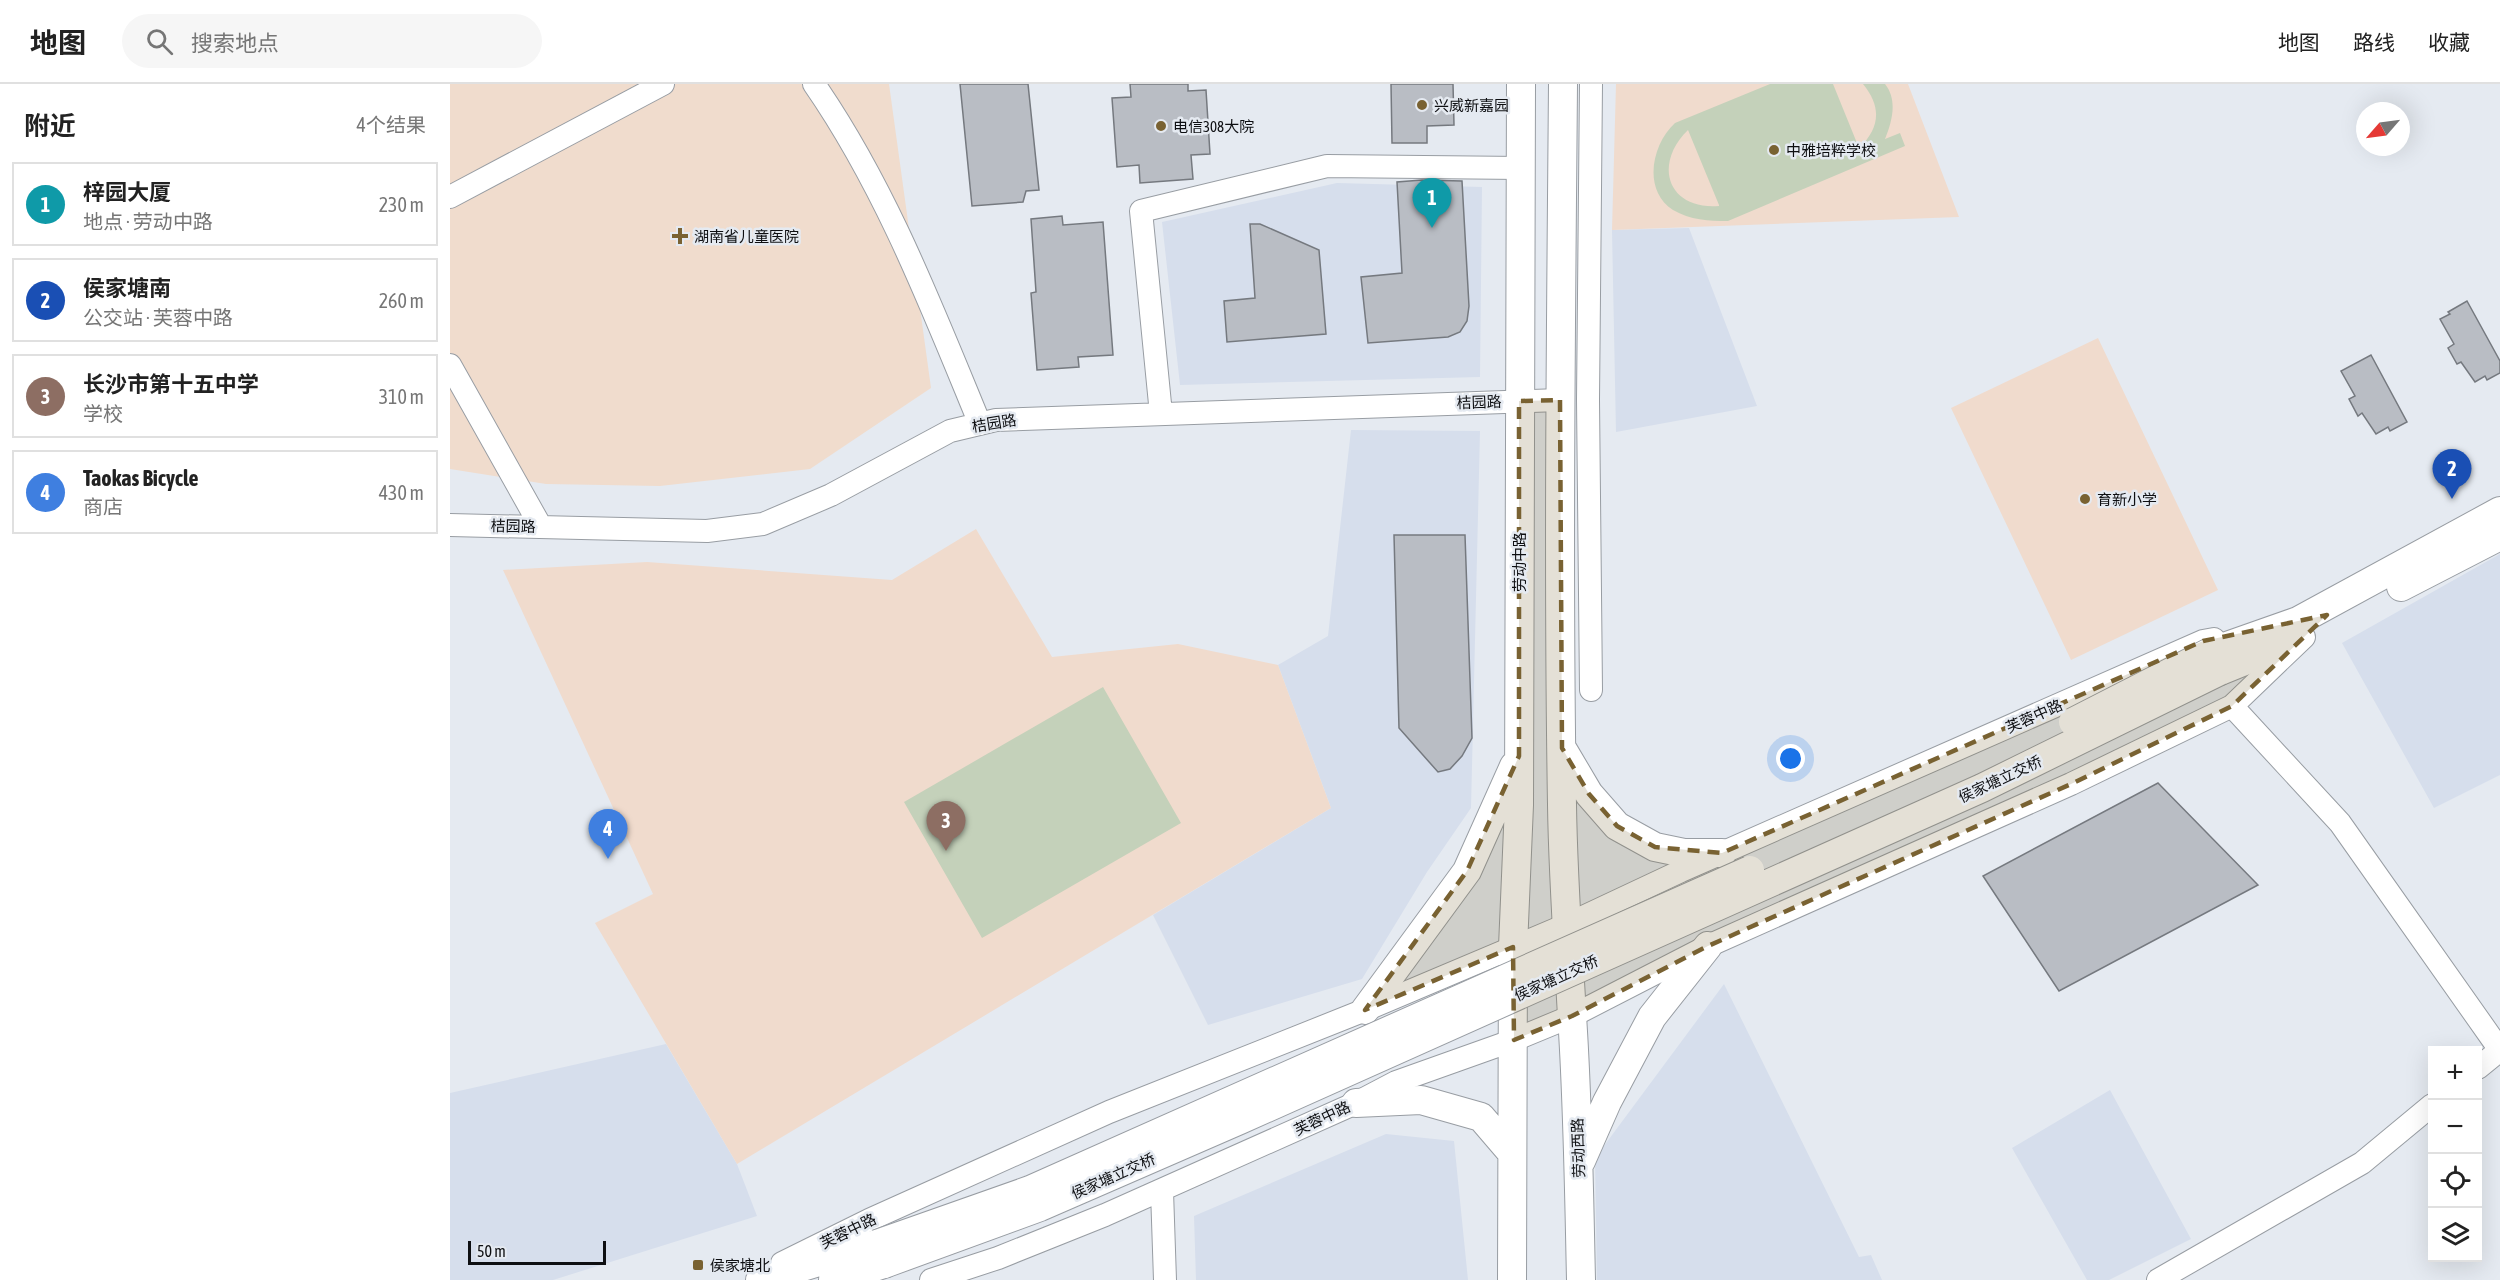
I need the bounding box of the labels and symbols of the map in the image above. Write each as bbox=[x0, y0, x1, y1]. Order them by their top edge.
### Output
place label: 兴威新嘉园 bbox=[1434, 97, 1509, 114]
marker: 兴威新嘉园 bbox=[1415, 98, 1429, 112]
north arrow bbox=[2356, 102, 2410, 156]
place label: 电信308大院 bbox=[1173, 118, 1254, 135]
marker: 电信308大院 bbox=[1154, 119, 1168, 133]
place label: 中雅培粹学校 bbox=[1786, 142, 1876, 159]
marker: 中雅培粹学校 bbox=[1767, 143, 1781, 157]
pin: 1 bbox=[1412, 178, 1452, 228]
marker: 湖南省儿童医院 bbox=[671, 227, 689, 245]
place label: 湖南省儿童医院 bbox=[694, 228, 799, 245]
street label: 桔园路 bbox=[1456, 393, 1502, 411]
street label: 桔园路 bbox=[970, 411, 1018, 435]
pin: 2 bbox=[2432, 450, 2472, 499]
place label: 育新小学 bbox=[2097, 491, 2157, 508]
marker: 育新小学 bbox=[2078, 492, 2092, 506]
street label: 桔园路 bbox=[490, 517, 536, 535]
street label: 劳动中路 bbox=[1511, 532, 1528, 592]
street label: 芙蓉中路 bbox=[2003, 696, 2065, 736]
your location bbox=[1776, 744, 1805, 773]
street label: 侯家塘立交桥 bbox=[1956, 752, 2044, 806]
pin: 3 bbox=[926, 802, 966, 851]
pin: 4 bbox=[588, 810, 628, 859]
street label: 侯家塘立交桥 bbox=[1511, 952, 1601, 1004]
street label: 芙蓉中路 bbox=[1291, 1098, 1353, 1138]
street label: 劳动西路 bbox=[1568, 1118, 1588, 1178]
street label: 侯家塘立交桥 bbox=[1068, 1150, 1158, 1202]
street label: 芙蓉中路 bbox=[817, 1210, 879, 1252]
scale bar bbox=[468, 1238, 606, 1266]
place label: 侯家塘北 bbox=[710, 1257, 770, 1274]
marker: 侯家塘北 bbox=[691, 1258, 705, 1272]

